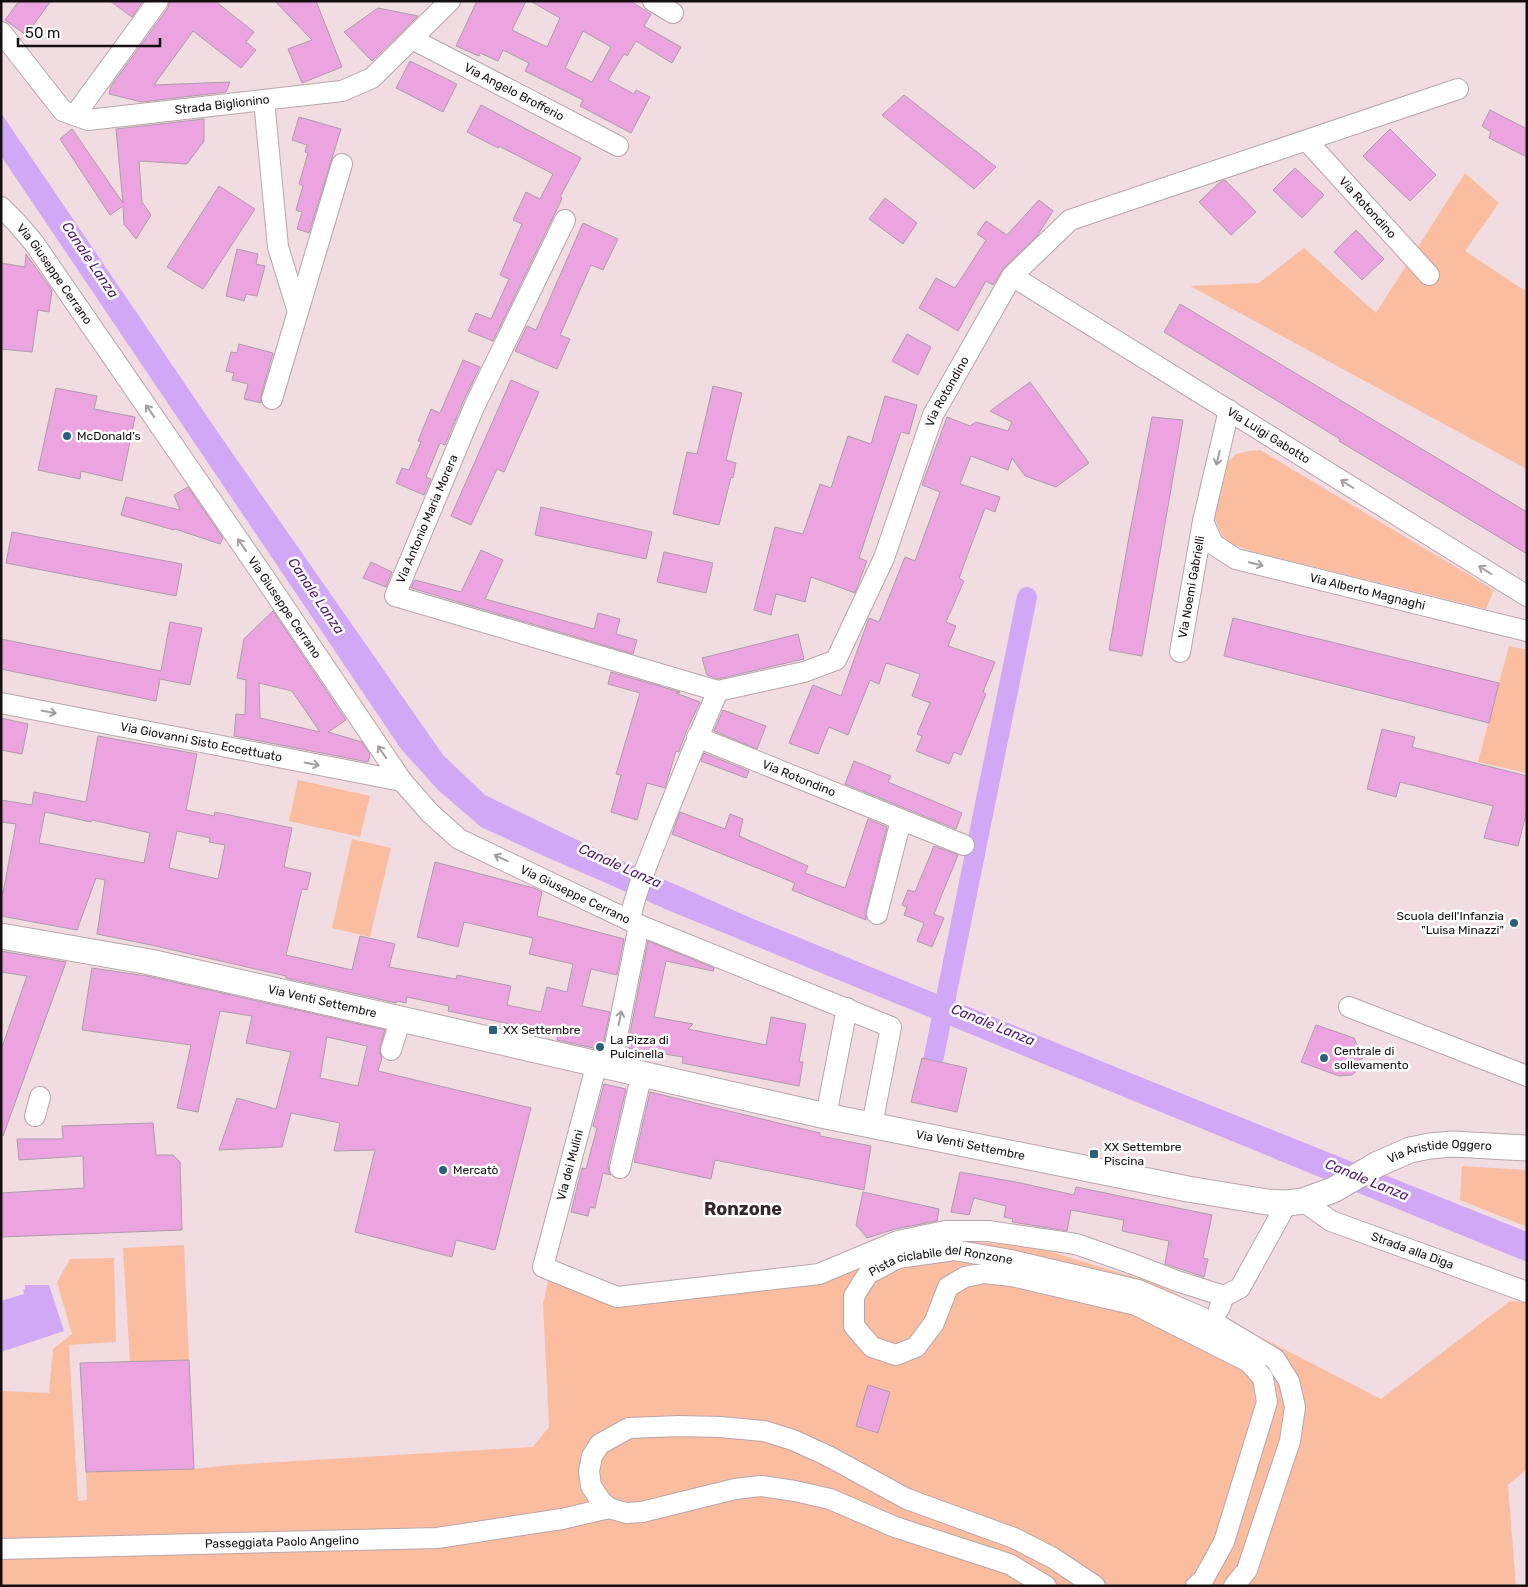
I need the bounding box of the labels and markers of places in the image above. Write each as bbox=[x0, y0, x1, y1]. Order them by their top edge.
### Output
place label: McDonald's bbox=[77, 429, 141, 443]
marker: McDonald's bbox=[61, 430, 73, 442]
place label: Scuola dell'Infanzia "Luisa Minazzi" bbox=[1396, 909, 1504, 937]
marker: Scuola dell'Infanzia "Luisa Minazzi" bbox=[1508, 917, 1520, 929]
place label: XX Settembre bbox=[503, 1023, 581, 1037]
marker: XX Settembre bbox=[487, 1024, 499, 1036]
place label: La Pizza di Pulcinella bbox=[610, 1033, 669, 1061]
marker: La Pizza di Pulcinella bbox=[594, 1041, 606, 1053]
place label: Centrale di sollevamento bbox=[1334, 1044, 1409, 1072]
marker: Centrale di sollevamento bbox=[1318, 1052, 1330, 1064]
place label: XX Settembre Piscina bbox=[1104, 1140, 1182, 1168]
marker: XX Settembre Piscina bbox=[1088, 1148, 1100, 1160]
place label: Mercatò bbox=[453, 1163, 499, 1177]
marker: Mercatò bbox=[437, 1164, 449, 1176]

